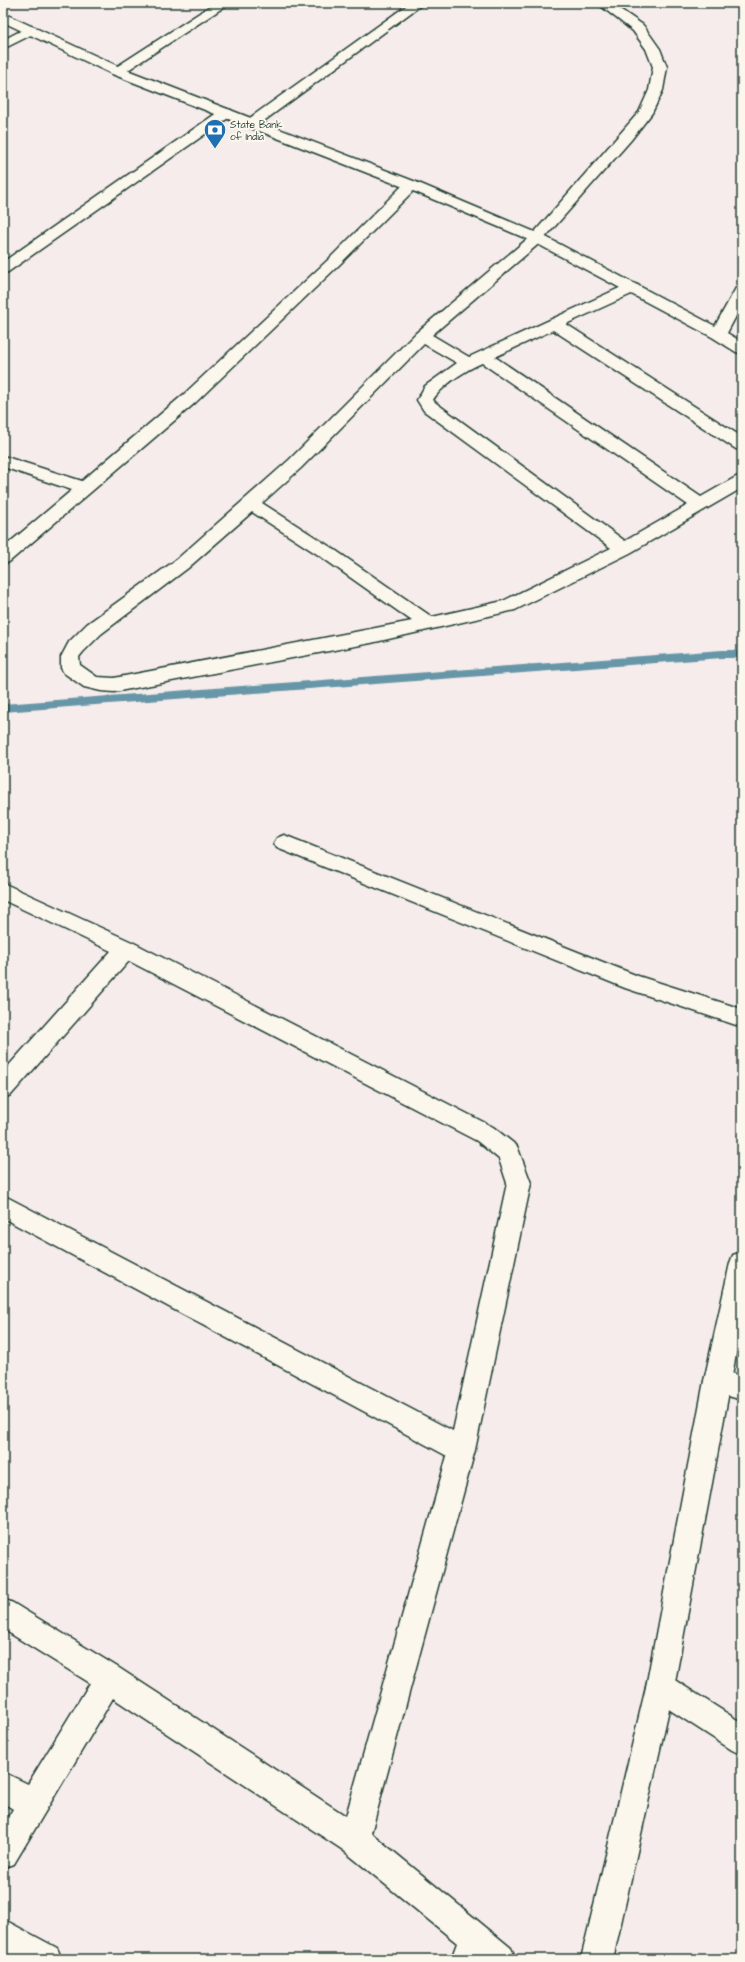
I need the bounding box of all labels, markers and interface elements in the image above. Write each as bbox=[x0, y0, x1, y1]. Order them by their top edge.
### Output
bank icon: State Bank of India bbox=[202, 117, 228, 150]
place label: State Bank of India bbox=[230, 118, 282, 144]

